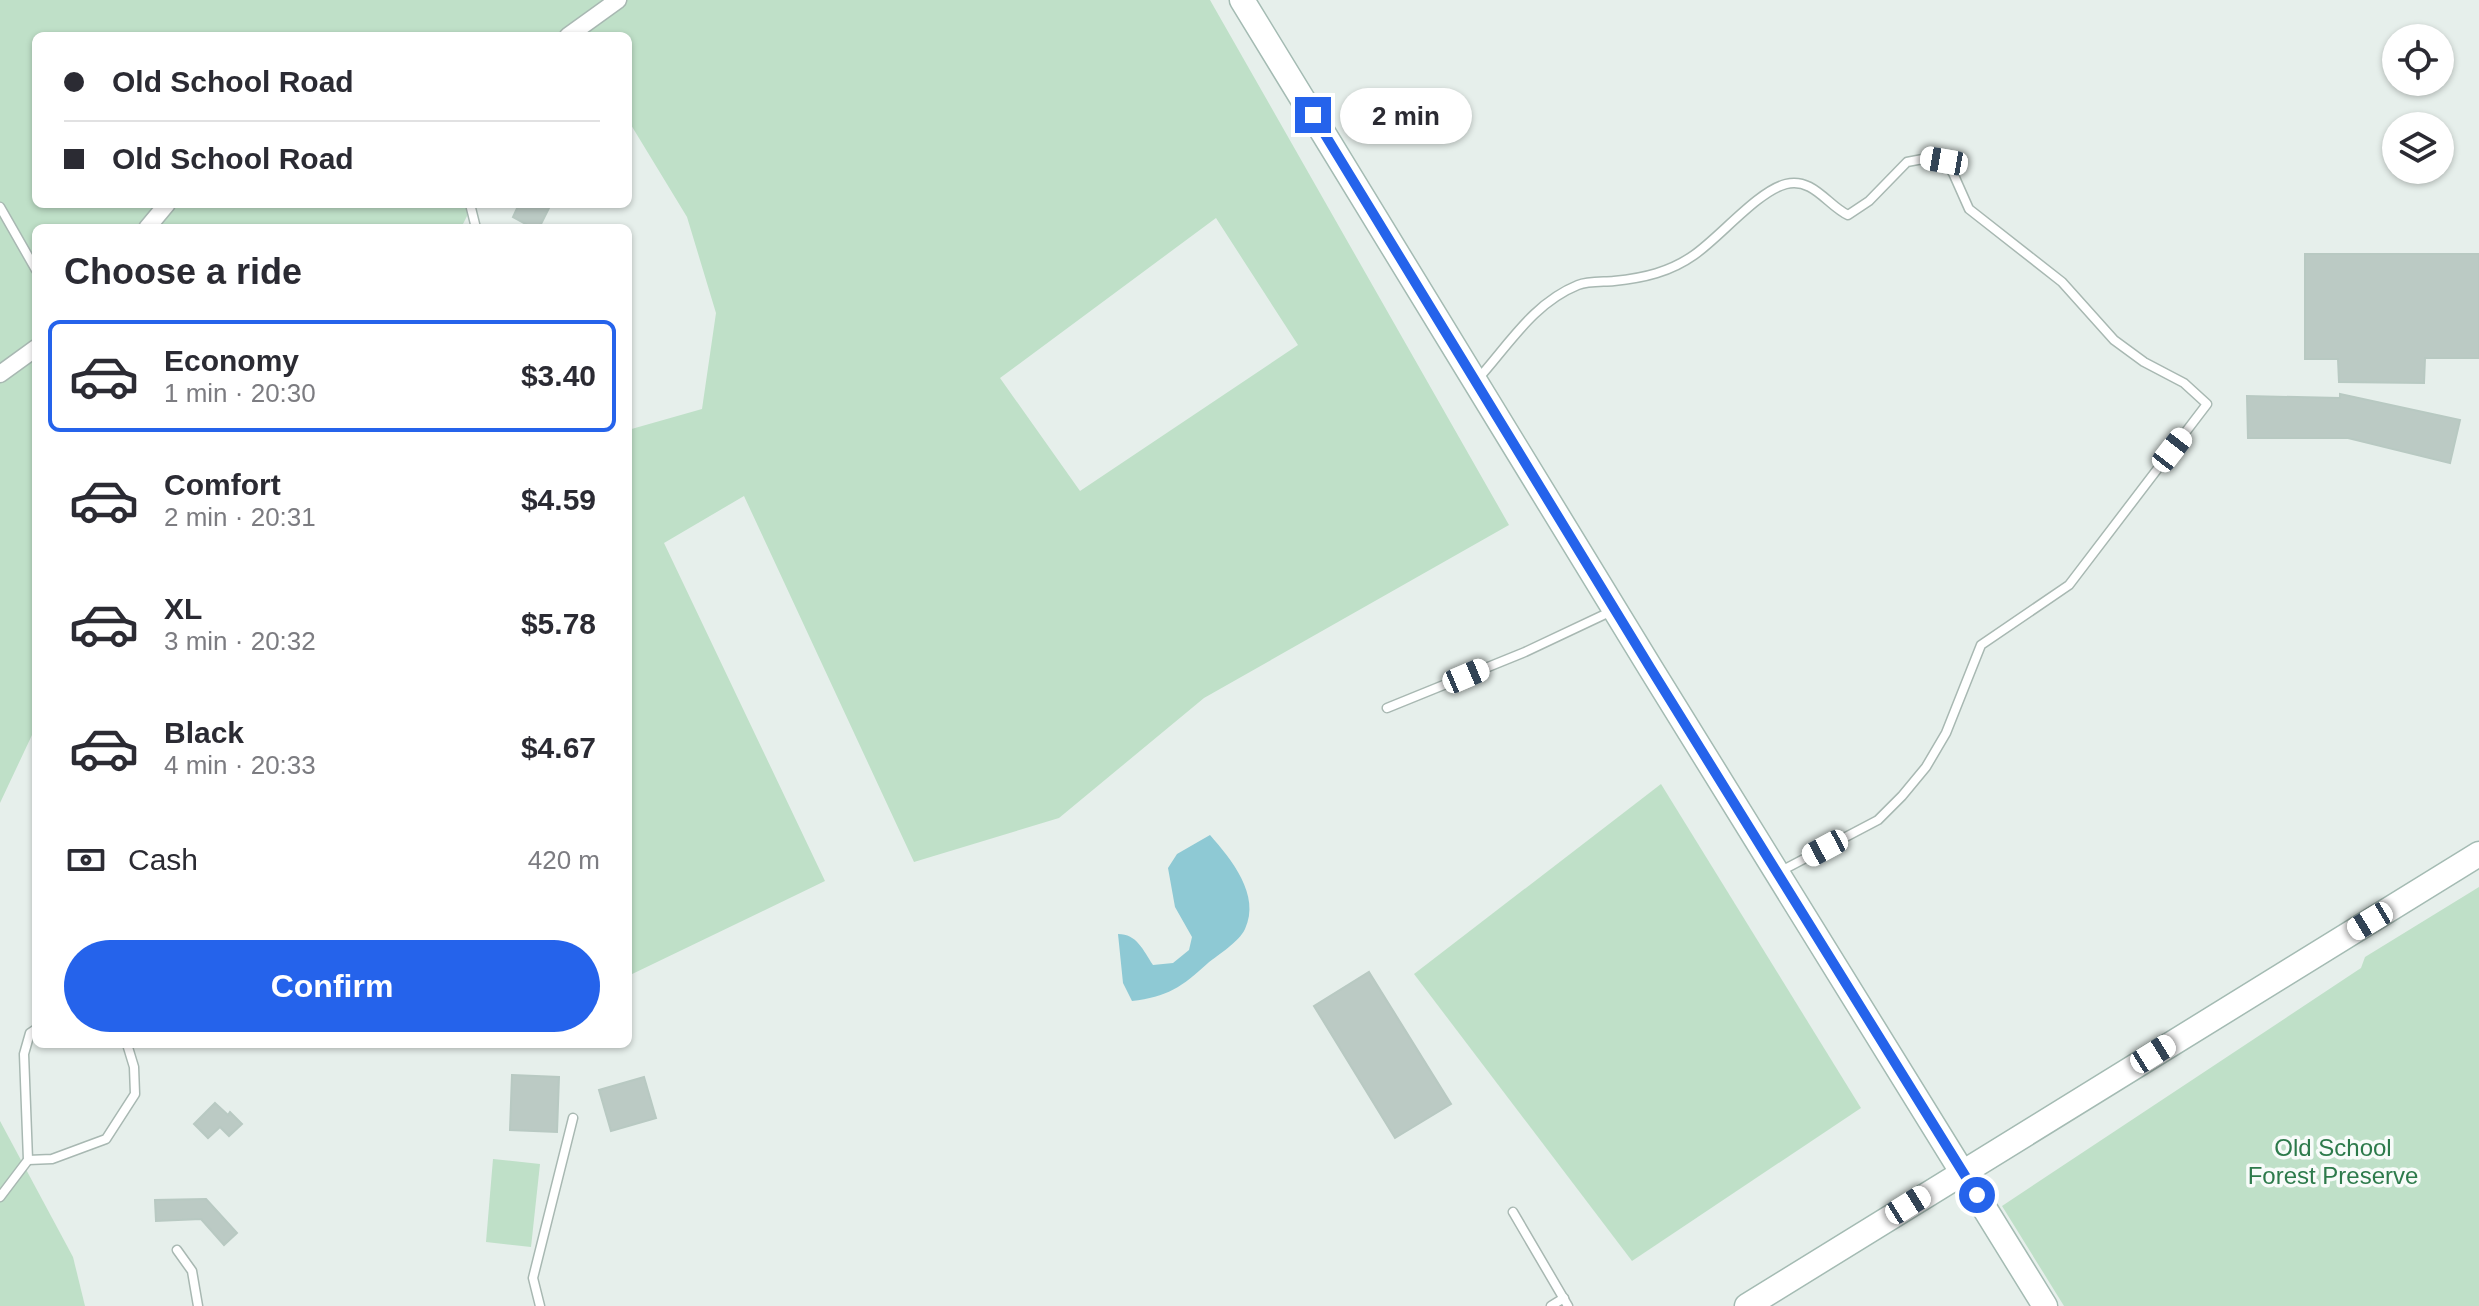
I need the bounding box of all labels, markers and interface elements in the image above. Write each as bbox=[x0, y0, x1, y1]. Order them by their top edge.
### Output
map controls bbox=[2382, 24, 2454, 184]
button: locate bbox=[2382, 24, 2454, 96]
text: Old School Road bbox=[112, 65, 354, 98]
callout: 2 min bbox=[1341, 87, 1473, 143]
route end bbox=[1295, 97, 1331, 133]
text: 2 min bbox=[1372, 101, 1440, 131]
button: layers bbox=[2382, 112, 2454, 184]
text: Old School Road bbox=[112, 142, 354, 175]
car bbox=[1918, 145, 1970, 177]
text: Choose a ride bbox=[64, 251, 302, 292]
icon: car bbox=[68, 340, 140, 412]
text: Economy bbox=[164, 344, 299, 377]
text: $3.40 bbox=[521, 359, 596, 392]
text: 1 min · 20:30 bbox=[164, 378, 316, 408]
car bbox=[2148, 424, 2196, 476]
icon: car bbox=[68, 464, 140, 536]
text: Comfort bbox=[164, 468, 281, 501]
text: $4.59 bbox=[521, 483, 596, 516]
text: 2 min · 20:31 bbox=[164, 502, 316, 532]
icon: car bbox=[68, 588, 140, 660]
text: XL bbox=[164, 592, 202, 625]
text: $5.78 bbox=[521, 607, 596, 640]
text: 3 min · 20:32 bbox=[164, 626, 316, 656]
car bbox=[1439, 656, 1493, 696]
icon: car bbox=[68, 712, 140, 784]
text: Black bbox=[164, 716, 244, 749]
text: $4.67 bbox=[521, 731, 596, 764]
text: 4 min · 20:33 bbox=[164, 750, 316, 780]
car bbox=[1798, 826, 1852, 870]
icon: cash bbox=[64, 838, 108, 882]
text: Cash bbox=[128, 843, 198, 876]
text: 420 m bbox=[528, 845, 600, 875]
car bbox=[2343, 898, 2397, 944]
button: Confirm bbox=[64, 940, 600, 1032]
car bbox=[2126, 1031, 2180, 1077]
park label: Old School Forest Preserve bbox=[2248, 1134, 2418, 1189]
route start bbox=[1959, 1177, 1995, 1213]
car bbox=[1881, 1182, 1935, 1228]

